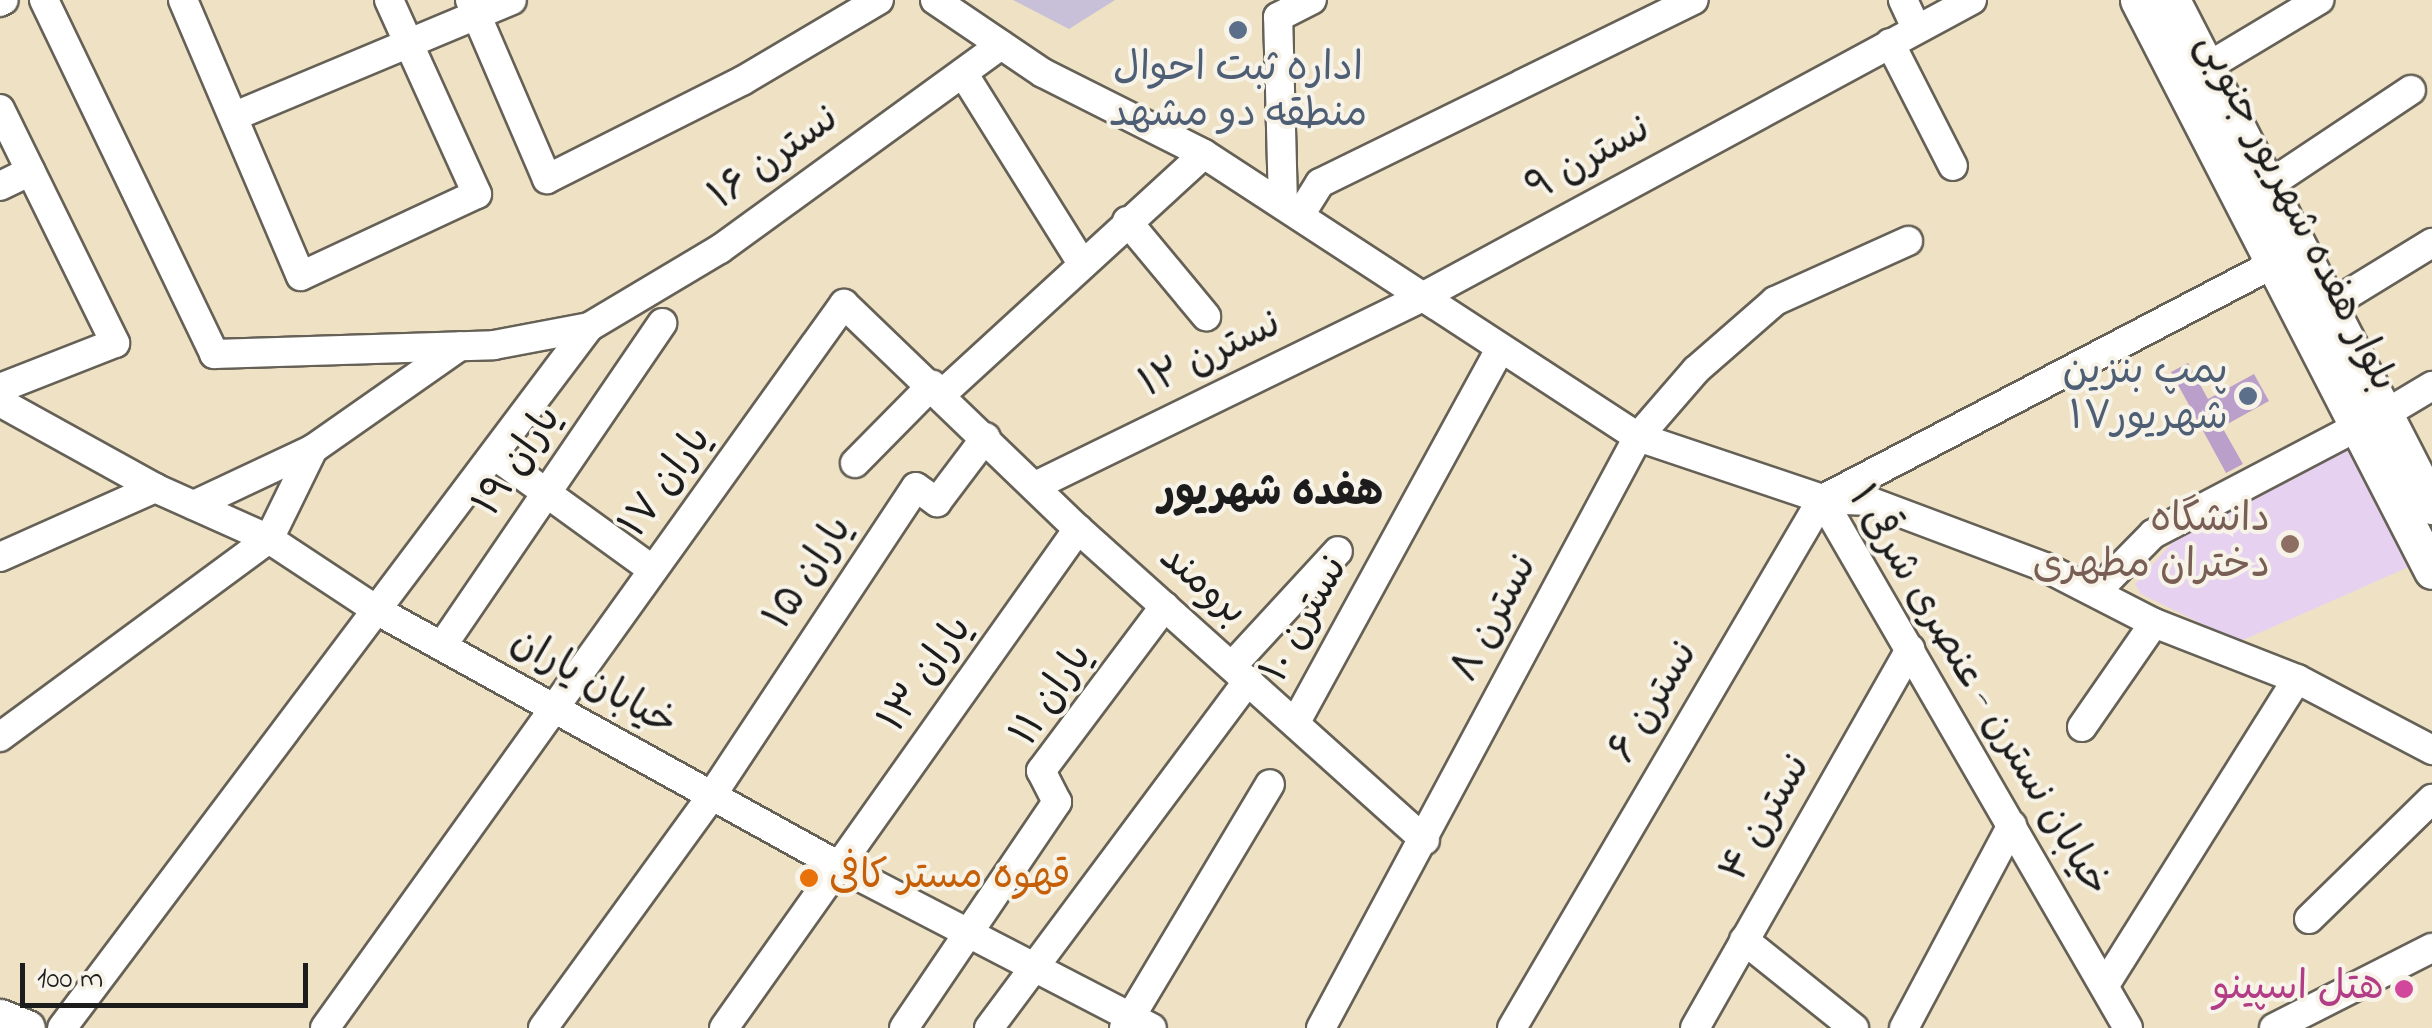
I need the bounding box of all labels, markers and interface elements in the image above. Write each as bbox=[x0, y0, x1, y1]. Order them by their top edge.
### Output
marker: اداره ثبت احوال منطقه دو مشهد bbox=[1227, 19, 1249, 41]
street label: بلوار هفده شهریور جنوبی bbox=[2184, 26, 2406, 400]
place label: اداره ثبت احوال منطقه دو مشهد bbox=[1109, 46, 1367, 140]
street label: نسترن ۱۶ bbox=[701, 96, 849, 222]
street label: نسترن ۹ bbox=[1519, 106, 1659, 214]
street label: نسترن ۱۲ bbox=[1133, 301, 1289, 411]
place label: پمپ بنزین ۱۷شهریور bbox=[2063, 349, 2228, 443]
marker: پمپ بنزین ۱۷شهریور bbox=[2237, 385, 2259, 407]
street label: یاران ۱۹ bbox=[465, 398, 573, 526]
street label: یاران ۱۷ bbox=[610, 418, 724, 548]
district label: هفده شهریور bbox=[1159, 469, 1383, 519]
street label: خیابان نسترن - عنصری شرقی ۱ bbox=[1835, 478, 2119, 906]
place label: دانشگاه دختران مطهری bbox=[2033, 497, 2270, 591]
street label: یاران ۱۵ bbox=[756, 508, 864, 640]
marker: دانشگاه دختران مطهری bbox=[2279, 533, 2301, 555]
street label: برومند bbox=[1148, 535, 1256, 637]
street label: نسترن ۸ bbox=[1443, 547, 1549, 691]
street label: نسترن ۱۰ bbox=[1252, 549, 1360, 691]
street label: یاران ۱۳ bbox=[870, 608, 984, 742]
street label: خیابان یاران bbox=[502, 619, 684, 749]
street label: نسترن ۶ bbox=[1600, 633, 1710, 773]
street label: یاران ۱۱ bbox=[1002, 636, 1104, 756]
street label: نسترن ۴ bbox=[1711, 747, 1823, 891]
place label: قهوه مستر کافی bbox=[829, 854, 1071, 902]
marker: قهوه مستر کافی bbox=[798, 867, 820, 889]
scale bar bbox=[25, 943, 312, 1005]
text: 100 m bbox=[37, 958, 103, 1002]
place label: هتل اسپینو bbox=[2212, 965, 2384, 1013]
marker: هتل اسپینو bbox=[2393, 978, 2415, 1000]

